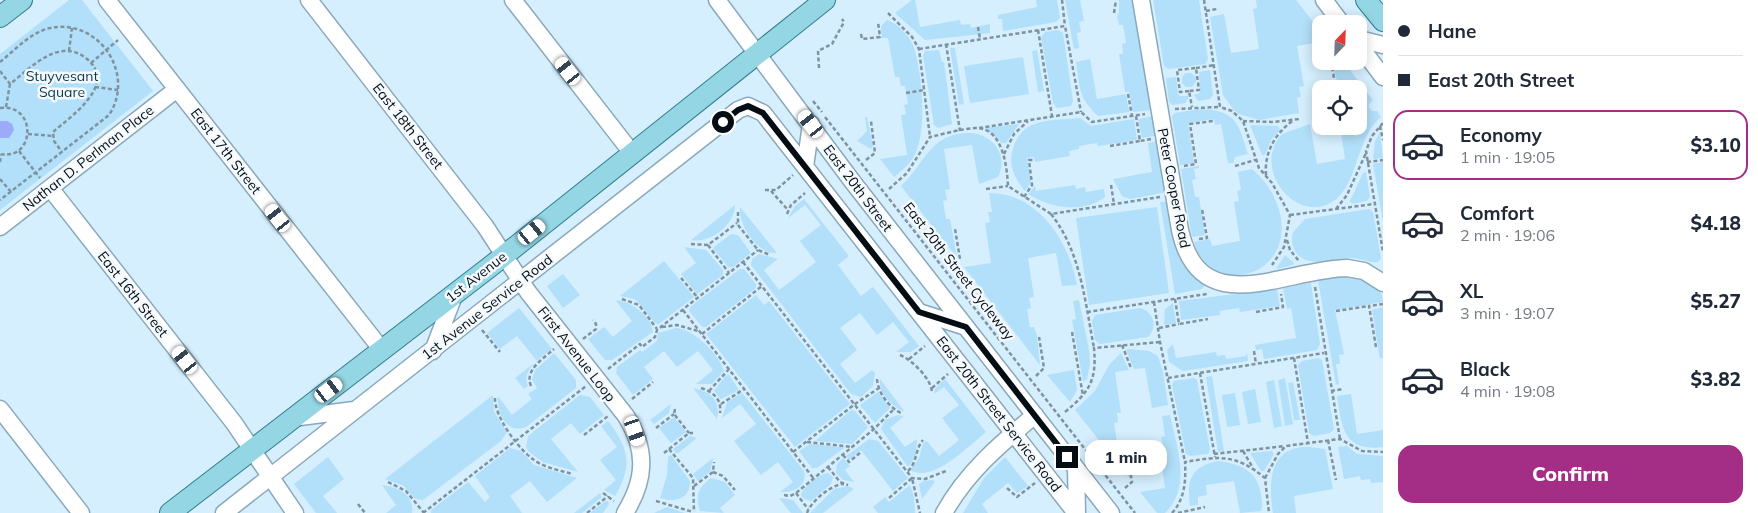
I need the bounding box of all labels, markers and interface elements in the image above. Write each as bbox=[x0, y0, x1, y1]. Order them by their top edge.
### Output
north arrow bbox=[1312, 15, 1368, 70]
map controls bbox=[1312, 15, 1367, 135]
text: Hane bbox=[1428, 19, 1476, 43]
car bbox=[552, 55, 583, 87]
park label: Stuyvesant Square bbox=[26, 67, 98, 101]
text: East 20th Street bbox=[1428, 68, 1574, 92]
street label: East 18th Street bbox=[369, 79, 447, 173]
button: locate bbox=[1312, 80, 1367, 135]
street label: Nathan D. Perlman Place bbox=[19, 101, 157, 215]
street label: East 17th Street bbox=[187, 104, 265, 198]
car bbox=[795, 108, 826, 140]
route start bbox=[712, 111, 734, 133]
icon: car bbox=[1400, 123, 1445, 168]
text: Economy bbox=[1460, 123, 1542, 147]
street label: Peter Cooper Road bbox=[1154, 127, 1194, 249]
text: $3.10 bbox=[1690, 133, 1741, 157]
street label: East 20th Street bbox=[819, 141, 897, 235]
text: 1 min · 19:05 bbox=[1460, 147, 1555, 167]
street label: East 20th Street Cycleway bbox=[900, 198, 1019, 344]
icon: car bbox=[1400, 201, 1445, 246]
text: Comfort bbox=[1460, 201, 1534, 225]
car bbox=[262, 202, 293, 234]
text: $4.18 bbox=[1690, 211, 1741, 235]
car bbox=[515, 217, 548, 247]
text: 2 min · 19:06 bbox=[1460, 225, 1555, 245]
street label: East 16th Street bbox=[94, 247, 172, 341]
street label: 1st Avenue bbox=[442, 248, 510, 306]
street label: 1st Avenue Service Road bbox=[418, 250, 556, 364]
icon: car bbox=[1400, 279, 1445, 324]
text: XL bbox=[1460, 279, 1483, 303]
text: $5.27 bbox=[1690, 289, 1741, 313]
street label: First Avenue Loop bbox=[534, 303, 620, 405]
text: 3 min · 19:07 bbox=[1460, 303, 1555, 323]
street label: East 20th Street Service Road bbox=[933, 332, 1065, 496]
car bbox=[169, 344, 200, 376]
icon: car bbox=[1400, 357, 1445, 402]
text: Black bbox=[1460, 357, 1510, 381]
text: $3.82 bbox=[1690, 367, 1741, 391]
car bbox=[312, 375, 345, 405]
text: 4 min · 19:08 bbox=[1460, 381, 1555, 401]
car bbox=[623, 414, 646, 448]
callout: 1 min bbox=[1084, 440, 1167, 474]
button: Confirm bbox=[1398, 445, 1743, 503]
route end bbox=[1056, 446, 1078, 468]
text: 1 min bbox=[1105, 447, 1147, 467]

